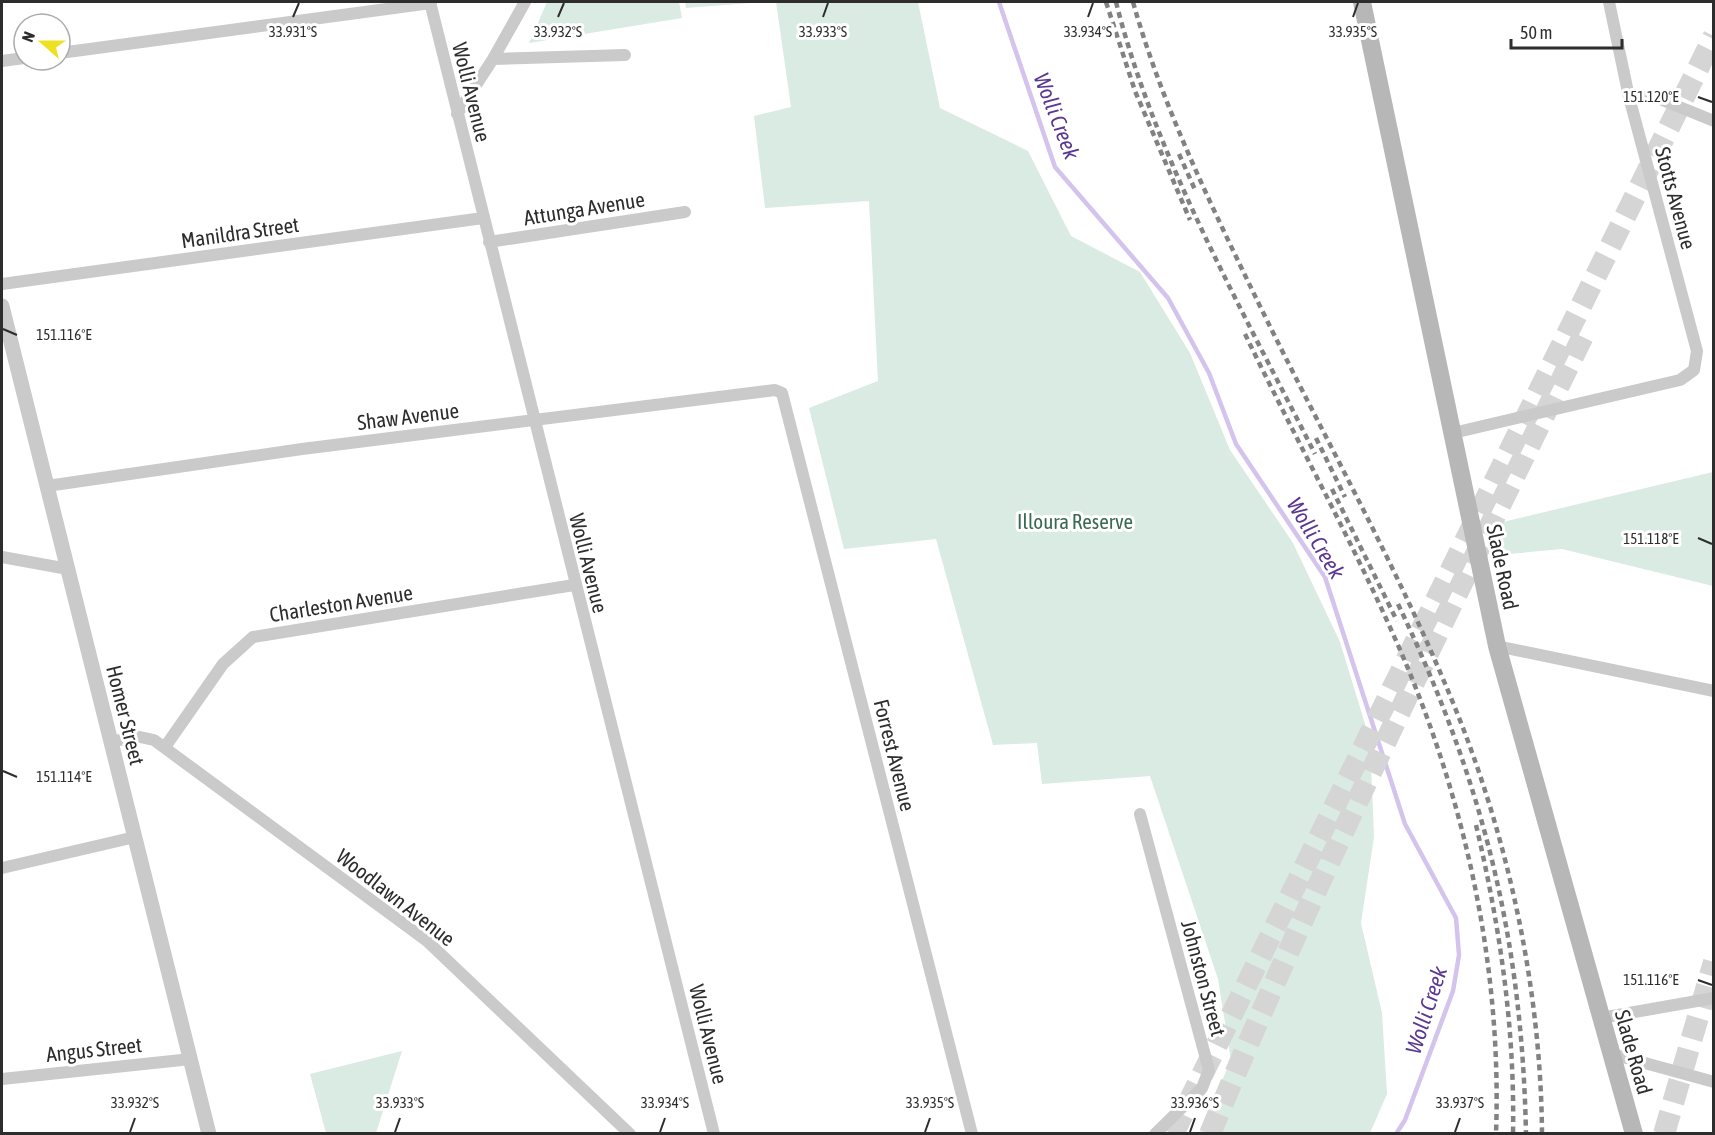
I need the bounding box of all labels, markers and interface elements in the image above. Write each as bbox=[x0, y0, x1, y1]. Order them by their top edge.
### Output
north arrow bbox=[12, 12, 72, 72]
scale bar bbox=[1511, 12, 1622, 50]
text: 50 m bbox=[1520, 22, 1552, 43]
text: 33.931°S bbox=[269, 23, 317, 40]
text: 33.932°S bbox=[534, 23, 582, 40]
text: 33.933°S bbox=[799, 23, 847, 40]
text: 33.934°S bbox=[1064, 23, 1112, 40]
text: 33.935°S bbox=[1329, 23, 1377, 40]
text: N bbox=[18, 29, 38, 44]
street label: Wolli Avenue bbox=[448, 40, 496, 144]
water label: Wolli Creek bbox=[1029, 69, 1085, 163]
text: 151.120°E bbox=[1623, 88, 1679, 105]
street label: Stotts Avenue bbox=[1651, 144, 1701, 252]
street label: Attunga Avenue bbox=[522, 187, 646, 229]
street label: Manildra Street bbox=[180, 212, 300, 252]
text: 151.116°E bbox=[36, 326, 92, 343]
street label: Shaw Avenue bbox=[356, 398, 460, 434]
water label: Wolli Creek bbox=[1282, 493, 1351, 584]
park label: Illoura Reserve bbox=[1017, 509, 1133, 533]
street label: Wolli Avenue bbox=[565, 511, 613, 615]
street label: Slade Road bbox=[1482, 522, 1524, 612]
text: 151.118°E bbox=[1623, 530, 1679, 547]
street label: Charleston Avenue bbox=[268, 580, 414, 626]
street label: Homer Street bbox=[102, 663, 150, 767]
street label: Forrest Avenue bbox=[870, 697, 920, 813]
text: 151.114°E bbox=[36, 768, 92, 785]
street label: Woodlawn Avenue bbox=[332, 843, 460, 951]
street label: Johnston Street bbox=[1177, 917, 1231, 1039]
water label: Wolli Creek bbox=[1400, 963, 1452, 1057]
text: 151.116°E bbox=[1623, 971, 1679, 988]
street label: Wolli Avenue bbox=[685, 982, 733, 1086]
street label: Slade Road bbox=[1611, 1007, 1657, 1097]
street label: Angus Street bbox=[45, 1032, 143, 1066]
text: 33.932°S bbox=[111, 1094, 159, 1111]
text: 33.933°S bbox=[376, 1094, 424, 1111]
text: 33.934°S bbox=[641, 1094, 689, 1111]
text: 33.935°S bbox=[906, 1094, 954, 1111]
text: 33.936°S bbox=[1171, 1094, 1219, 1111]
text: 33.937°S bbox=[1436, 1094, 1484, 1111]

